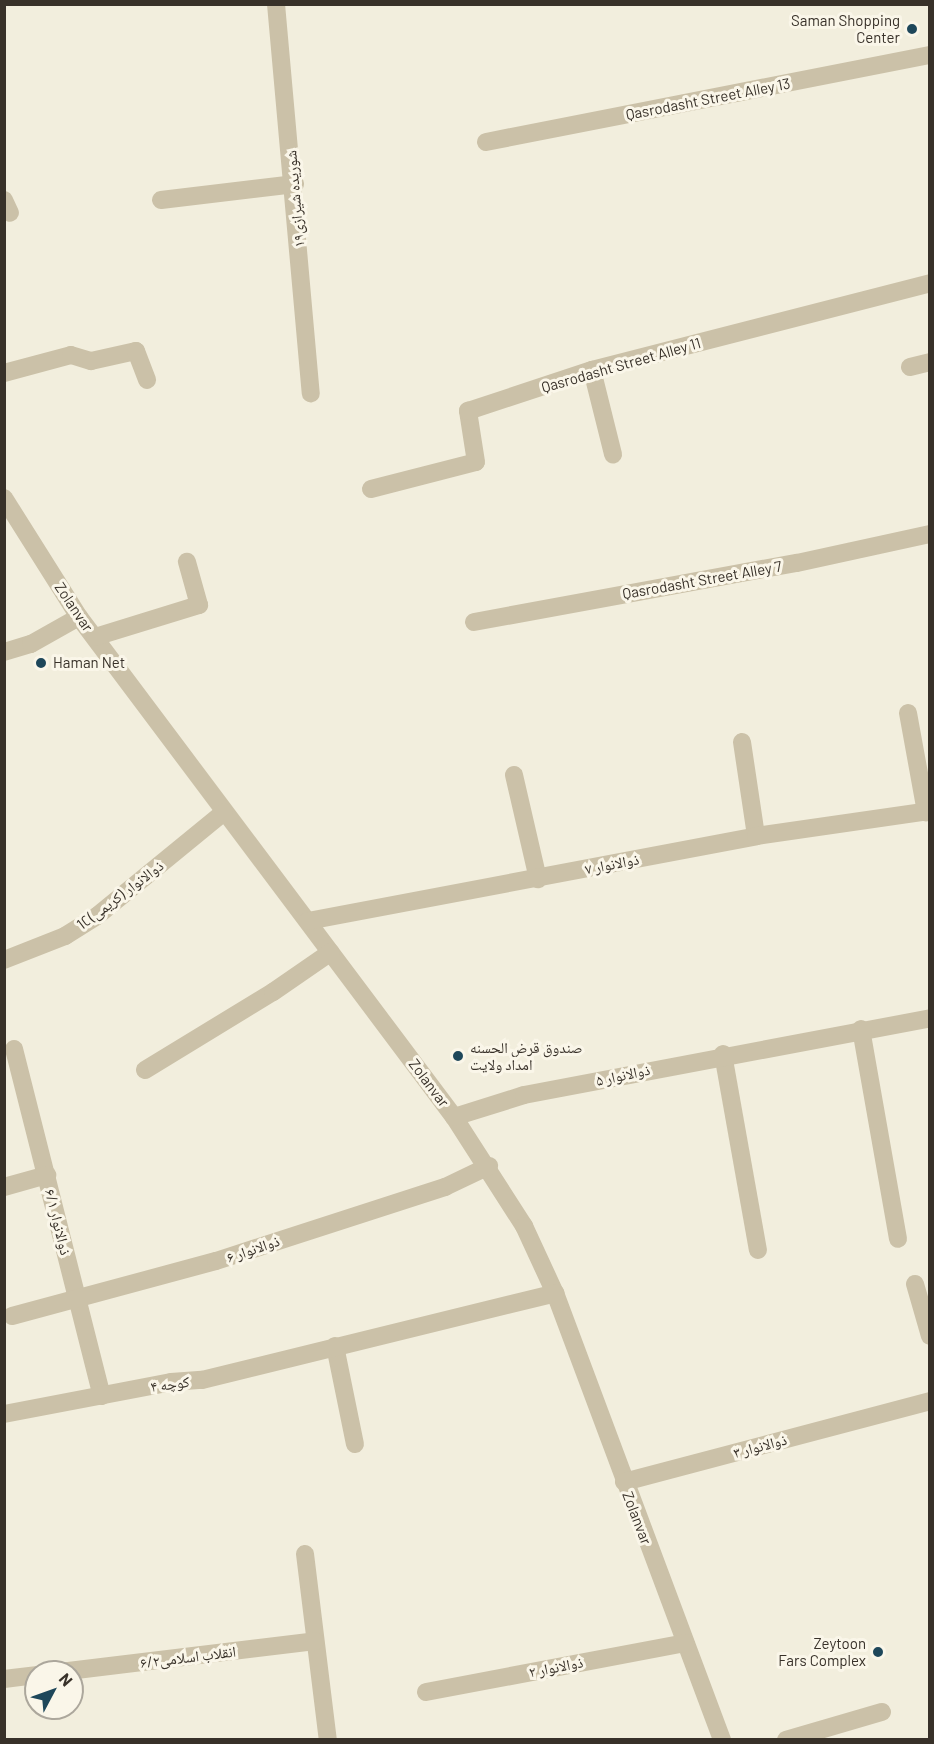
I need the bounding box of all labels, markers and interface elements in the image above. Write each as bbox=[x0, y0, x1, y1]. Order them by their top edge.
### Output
place label: Saman Shopping Center bbox=[791, 11, 900, 46]
marker: Saman Shopping Center bbox=[905, 22, 919, 36]
street label: Qasrodasht Street Alley 13 bbox=[624, 74, 792, 124]
street label: شوریده شیرازی۱۹ bbox=[282, 150, 308, 248]
street label: Qasrodasht Street Alley 11 bbox=[539, 334, 703, 396]
street label: Qasrodasht Street Alley 7 bbox=[621, 557, 783, 603]
street label: Zolanvar bbox=[51, 579, 97, 635]
place label: Haman Net bbox=[53, 654, 125, 672]
marker: Haman Net bbox=[34, 656, 48, 670]
street label: ذوالانوار ۷ bbox=[583, 850, 641, 878]
street label: 10ذوالانوار (کریمی) bbox=[73, 857, 167, 933]
place label: صندوق قرض الحسنه امداد ولایت bbox=[470, 1038, 583, 1073]
marker: صندوق قرض الحسنه امداد ولایت bbox=[451, 1049, 465, 1063]
street label: Zolanvar bbox=[405, 1055, 453, 1111]
street label: ذوالانوار ۵ bbox=[594, 1060, 652, 1090]
street label: ذوالانوار ۶/۱ bbox=[41, 1187, 75, 1257]
street label: ذوالانوار ۶ bbox=[224, 1232, 282, 1266]
street label: کوچه ۴ bbox=[149, 1372, 191, 1396]
street label: ذوالانوار ۳ bbox=[731, 1430, 789, 1462]
street label: Zolanvar bbox=[619, 1489, 655, 1547]
place label: Zeytoon Fars Complex bbox=[778, 1634, 866, 1669]
street label: انقلاب اسلامی۶/۲ bbox=[139, 1642, 237, 1672]
marker: Zeytoon Fars Complex bbox=[871, 1645, 885, 1659]
street label: ذوالانوار ۲ bbox=[527, 1653, 585, 1681]
north arrow bbox=[24, 1660, 84, 1720]
text: N bbox=[56, 1669, 77, 1689]

